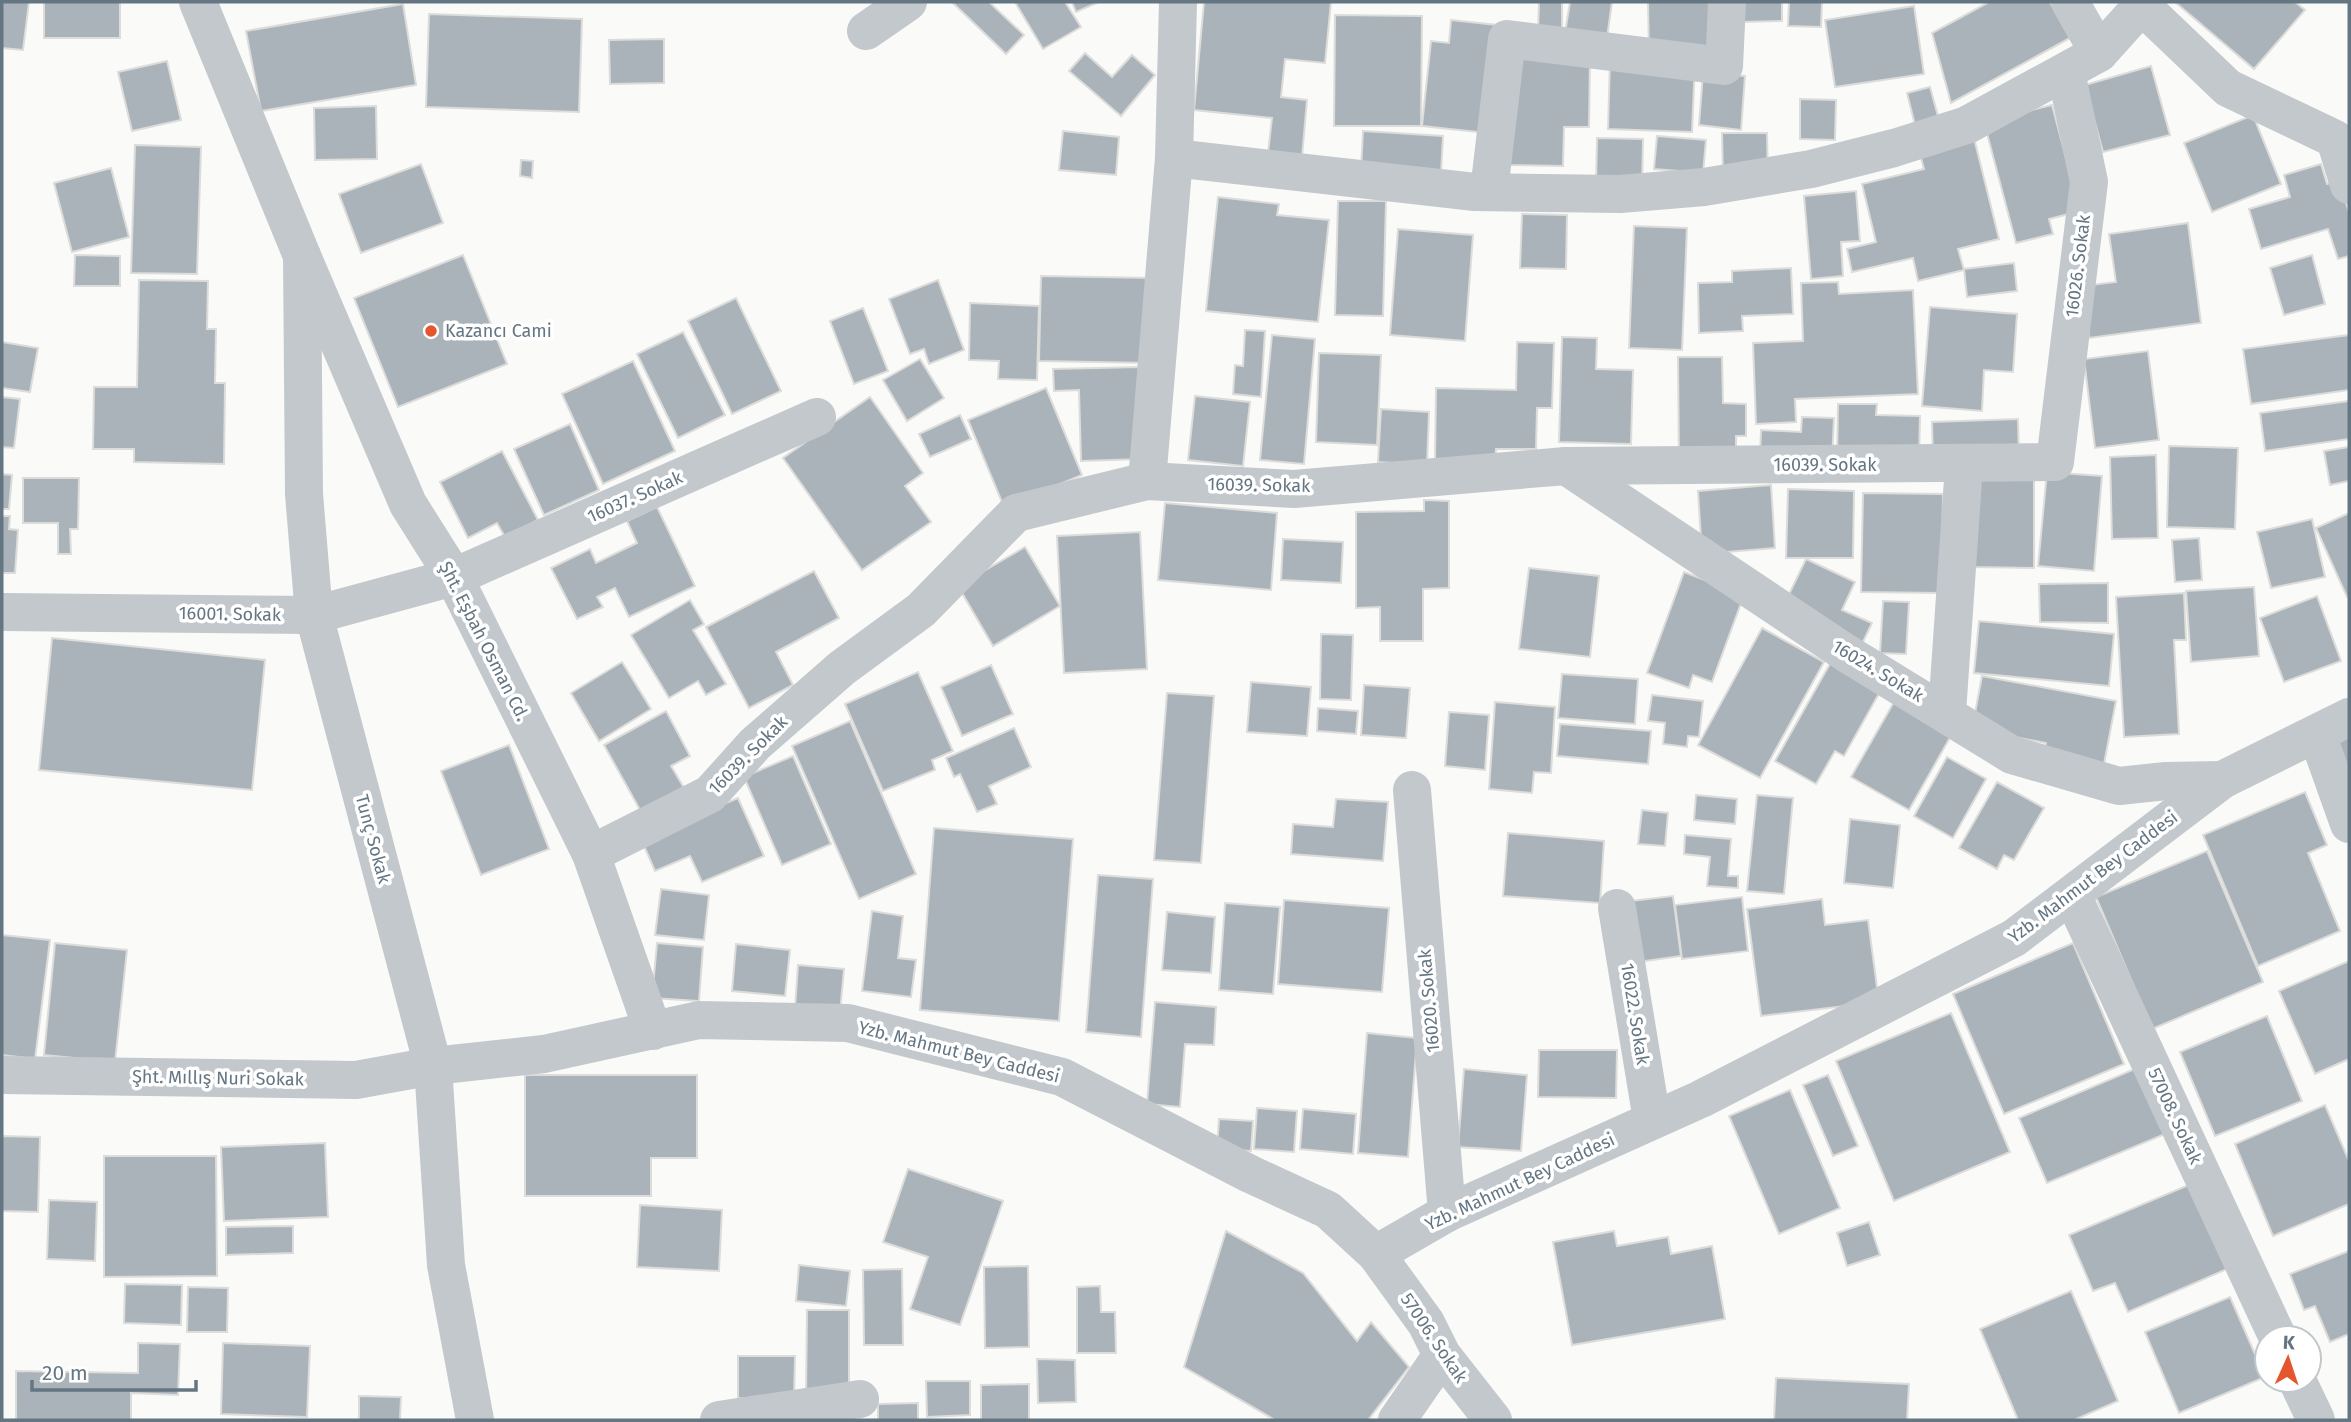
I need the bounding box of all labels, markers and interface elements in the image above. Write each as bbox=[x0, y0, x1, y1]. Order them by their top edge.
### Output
street label: 16026. Sokak bbox=[2061, 213, 2095, 319]
place label: Kazancı Cami bbox=[445, 320, 552, 342]
marker: Kazancı Cami bbox=[423, 323, 439, 339]
street label: 16039. Sokak bbox=[1774, 454, 1877, 476]
street label: 16037. Sokak bbox=[584, 466, 687, 528]
street label: 16039. Sokak bbox=[1207, 473, 1311, 497]
street label: Şht. Eşbah Osman Cd. bbox=[434, 558, 534, 724]
street label: 16001. Sokak bbox=[179, 602, 282, 626]
street label: 16024. Sokak bbox=[1828, 635, 1928, 707]
street label: 16039. Sokak bbox=[704, 710, 793, 799]
street label: Tunç Sokak bbox=[351, 792, 396, 887]
street label: Yzb. Mahmut Bey Caddesi bbox=[2004, 806, 2182, 948]
street label: 16020. Sokak bbox=[1413, 948, 1444, 1054]
street label: 16022. Sokak bbox=[1616, 962, 1654, 1067]
street label: Yzb. Mahmut Bey Caddesi bbox=[856, 1016, 1062, 1088]
street label: 57008. Sokak bbox=[2143, 1064, 2207, 1168]
street label: Şht. Mıllış Nuri Sokak bbox=[132, 1066, 305, 1091]
street label: Yzb. Mahmut Bey Caddesi bbox=[1422, 1128, 1618, 1236]
street label: 57006. Sokak bbox=[1396, 1289, 1472, 1388]
north arrow bbox=[2253, 1324, 2323, 1394]
text: K bbox=[2282, 1331, 2296, 1354]
scale bar bbox=[32, 1348, 196, 1392]
text: 20 m bbox=[42, 1360, 88, 1386]

